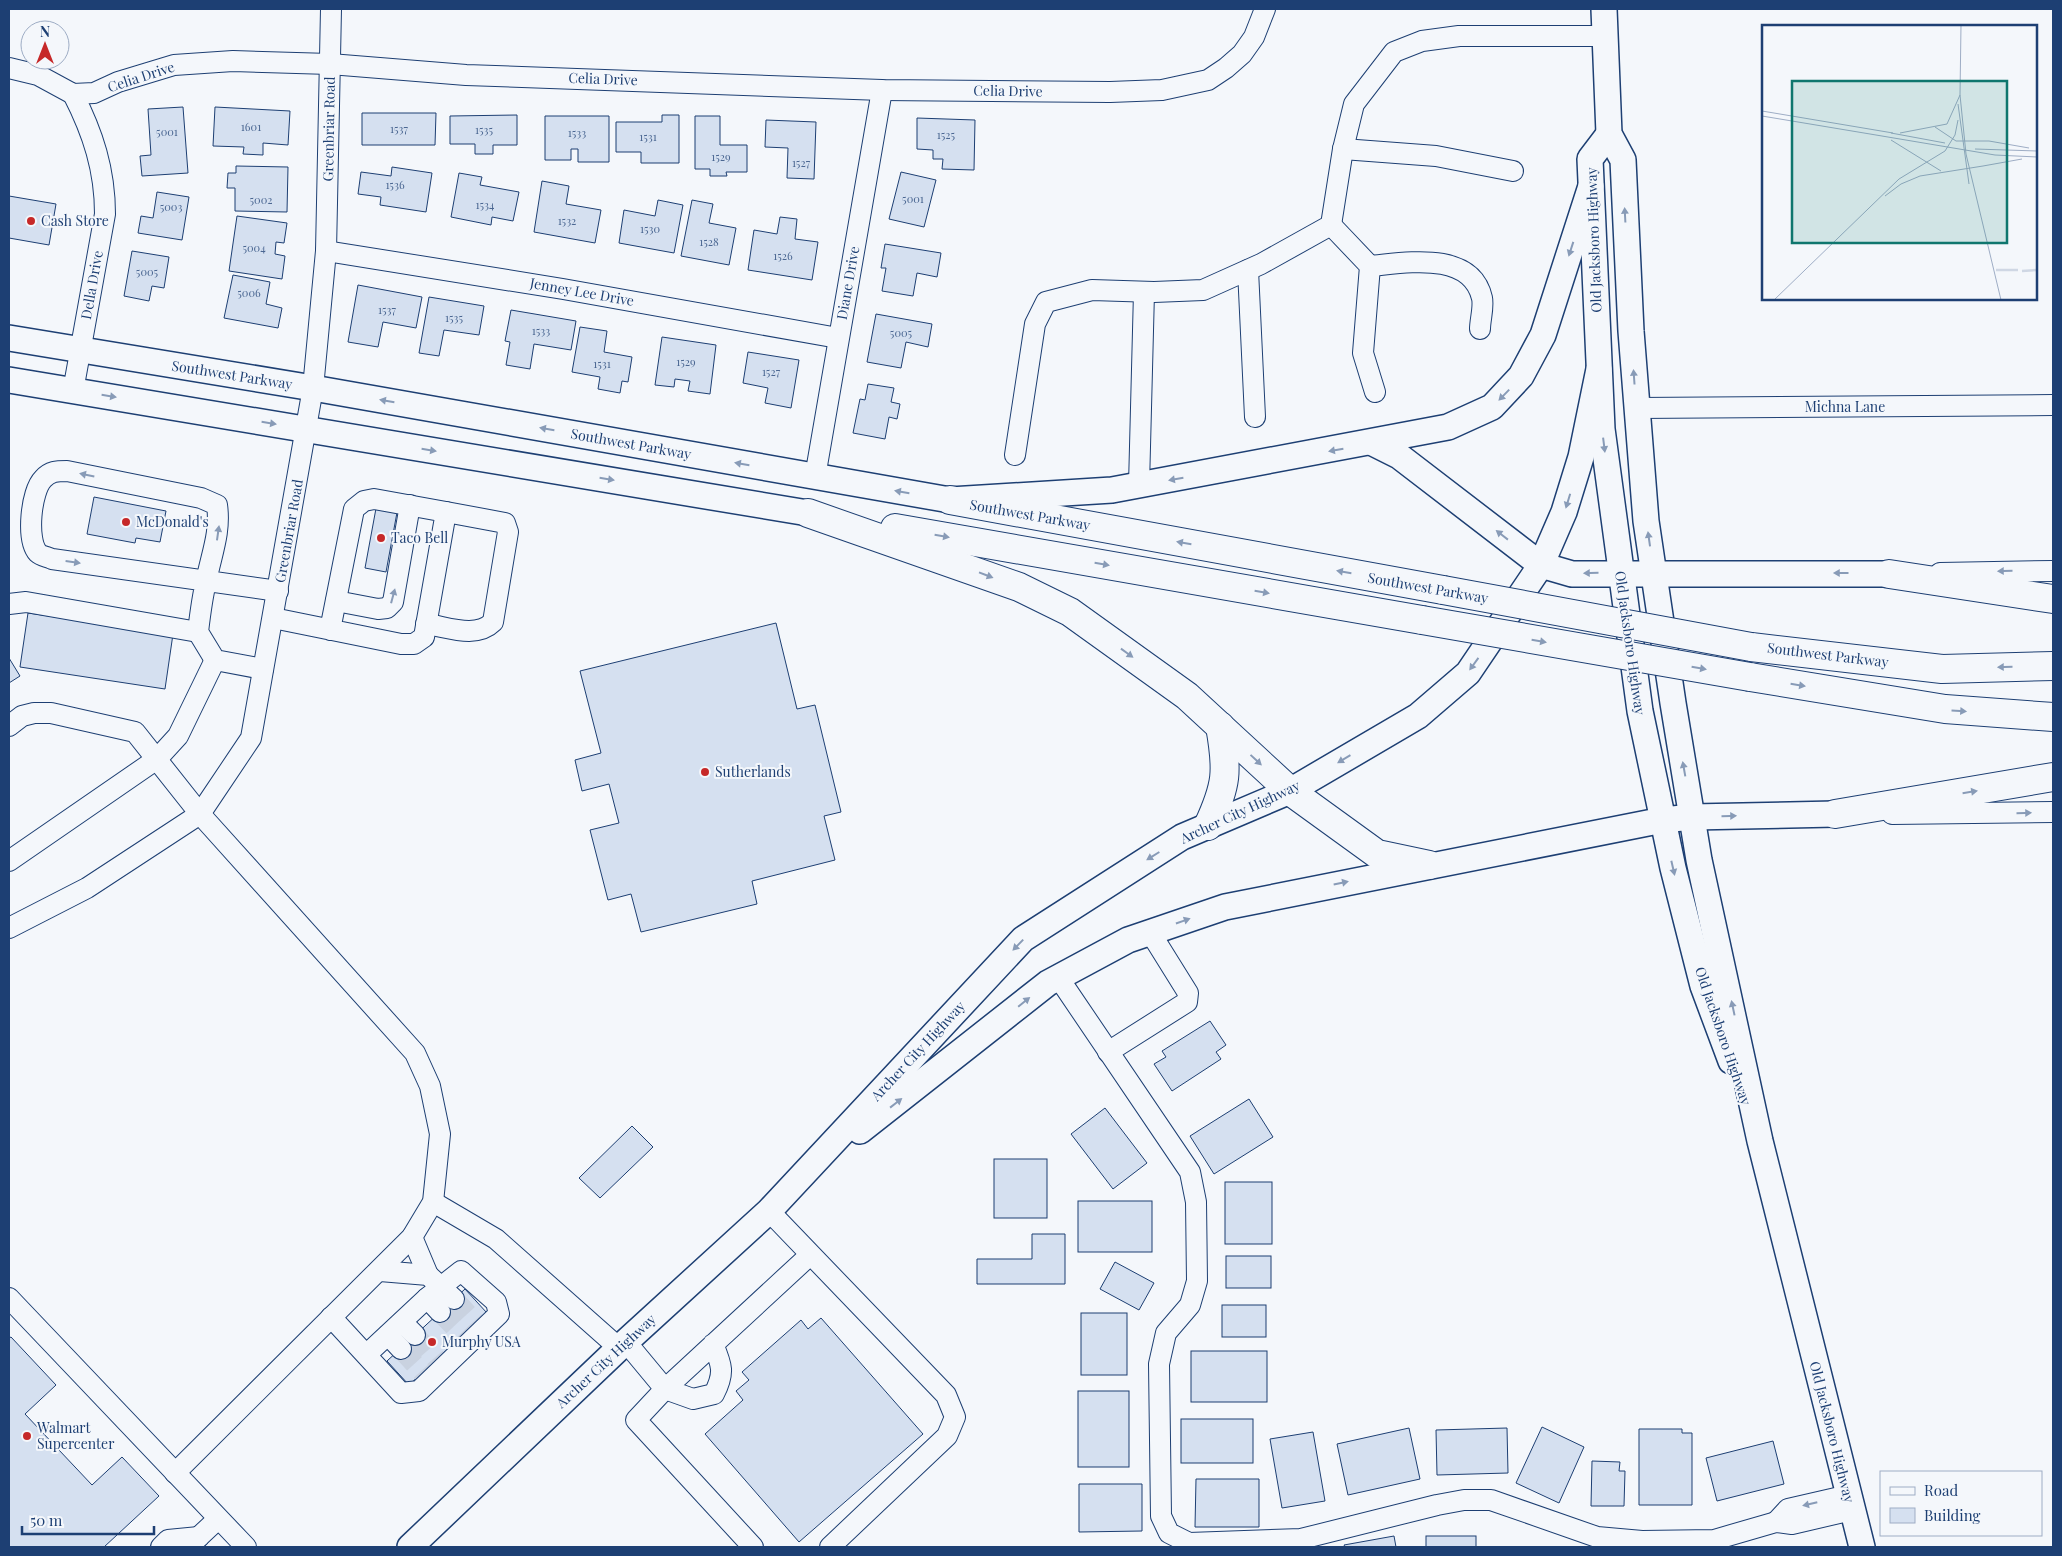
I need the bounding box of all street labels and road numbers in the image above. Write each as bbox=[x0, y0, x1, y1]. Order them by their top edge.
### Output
street label: Celia Drive bbox=[105, 57, 177, 96]
street label: Celia Drive bbox=[568, 68, 638, 89]
street label: Greenbriar Road bbox=[318, 76, 339, 182]
street label: Celia Drive bbox=[973, 80, 1043, 101]
street label: Old Jacksboro Highway bbox=[1581, 167, 1606, 313]
street label: Diane Drive bbox=[832, 245, 863, 321]
street label: Della Drive bbox=[76, 249, 107, 321]
street label: Jenney Lee Drive bbox=[528, 273, 636, 310]
street label: Southwest Parkway bbox=[170, 356, 294, 393]
street label: Michna Lane bbox=[1805, 397, 1885, 416]
street label: Southwest Parkway bbox=[569, 424, 693, 463]
street label: Greenbriar Road bbox=[270, 478, 307, 584]
street label: Southwest Parkway bbox=[968, 495, 1092, 534]
street label: Southwest Parkway bbox=[1366, 568, 1490, 607]
street label: Old Jacksboro Highway bbox=[1611, 570, 1650, 716]
street label: Southwest Parkway bbox=[1766, 638, 1890, 671]
street label: Archer City Highway bbox=[1176, 775, 1303, 848]
street label: Old Jacksboro Highway bbox=[1691, 964, 1756, 1108]
street label: Archer City Highway bbox=[866, 997, 969, 1105]
street label: Archer City Highway bbox=[551, 1309, 660, 1413]
street label: Old Jacksboro Highway bbox=[1806, 1359, 1859, 1505]

